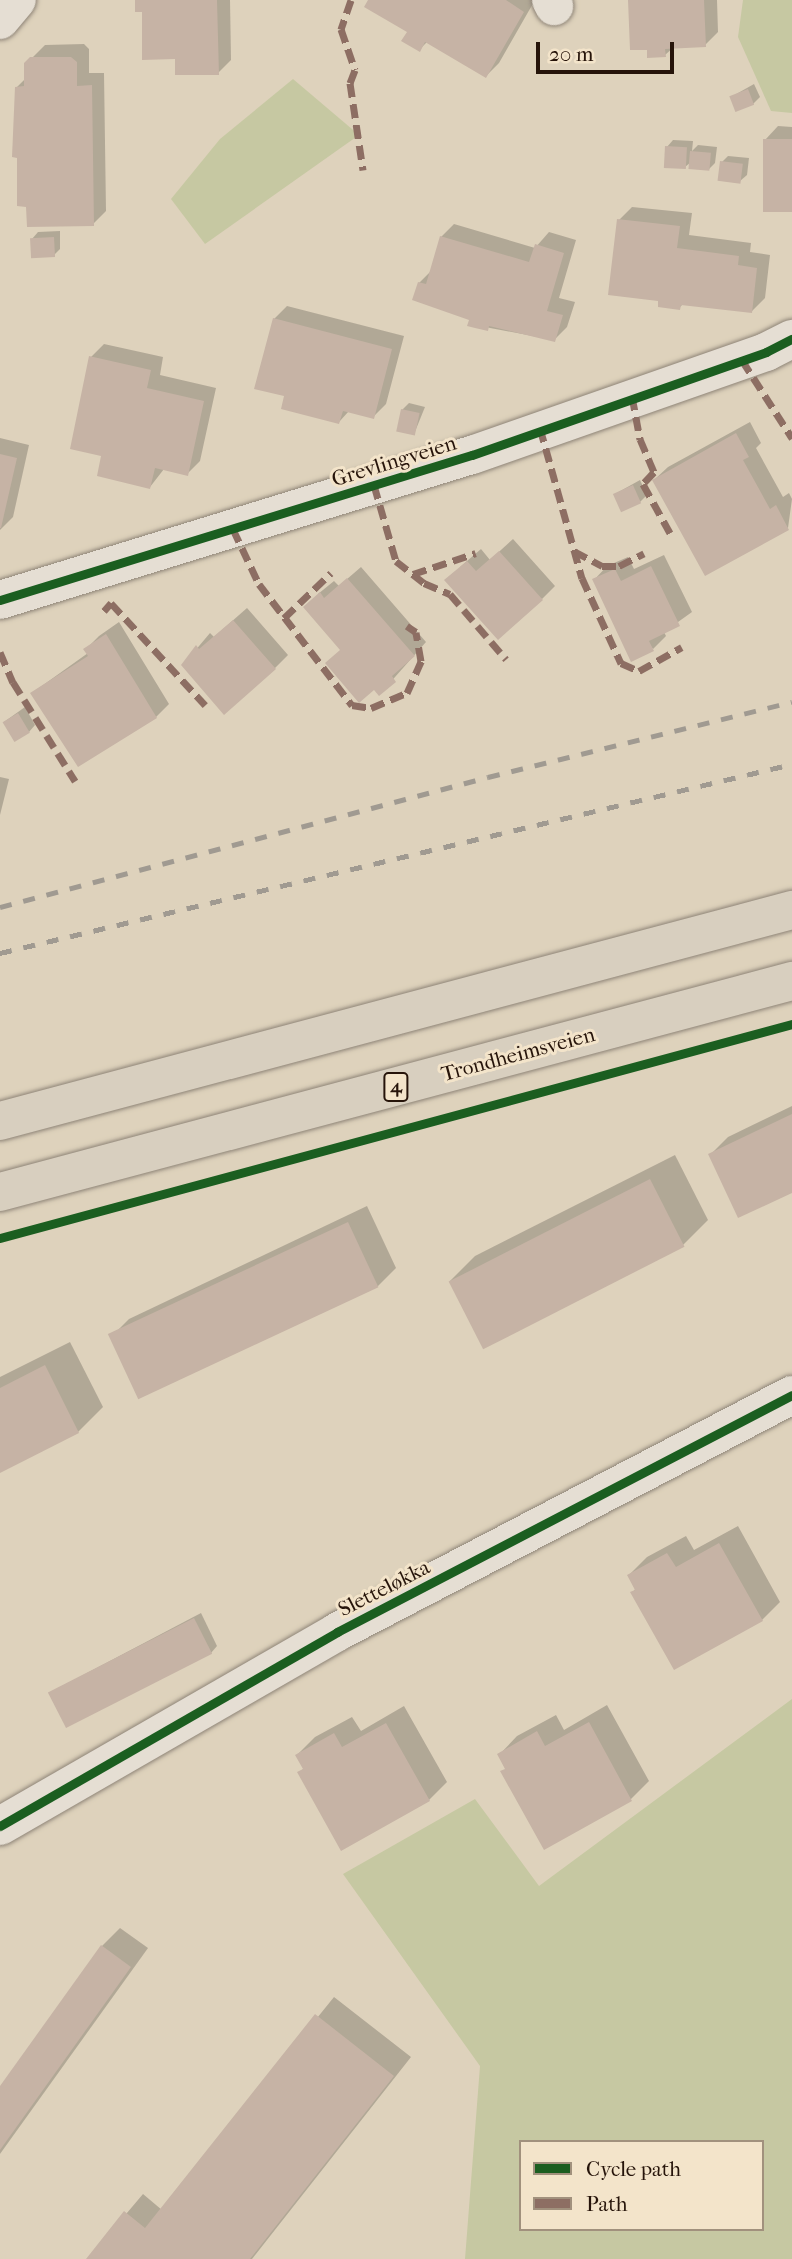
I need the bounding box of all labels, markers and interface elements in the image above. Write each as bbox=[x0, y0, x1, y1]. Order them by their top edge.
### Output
scale bar bbox=[540, 28, 678, 72]
text: 20 m bbox=[549, 42, 593, 66]
street label: Grevlingveien bbox=[329, 430, 459, 492]
street label: Trondheimsveien bbox=[438, 1021, 598, 1087]
road number: 4 bbox=[382, 1072, 410, 1102]
street label: Sletteløkka bbox=[334, 1554, 434, 1622]
legend bbox=[519, 2140, 764, 2231]
text: Cycle path bbox=[586, 2157, 681, 2181]
text: Path bbox=[586, 2192, 627, 2216]

